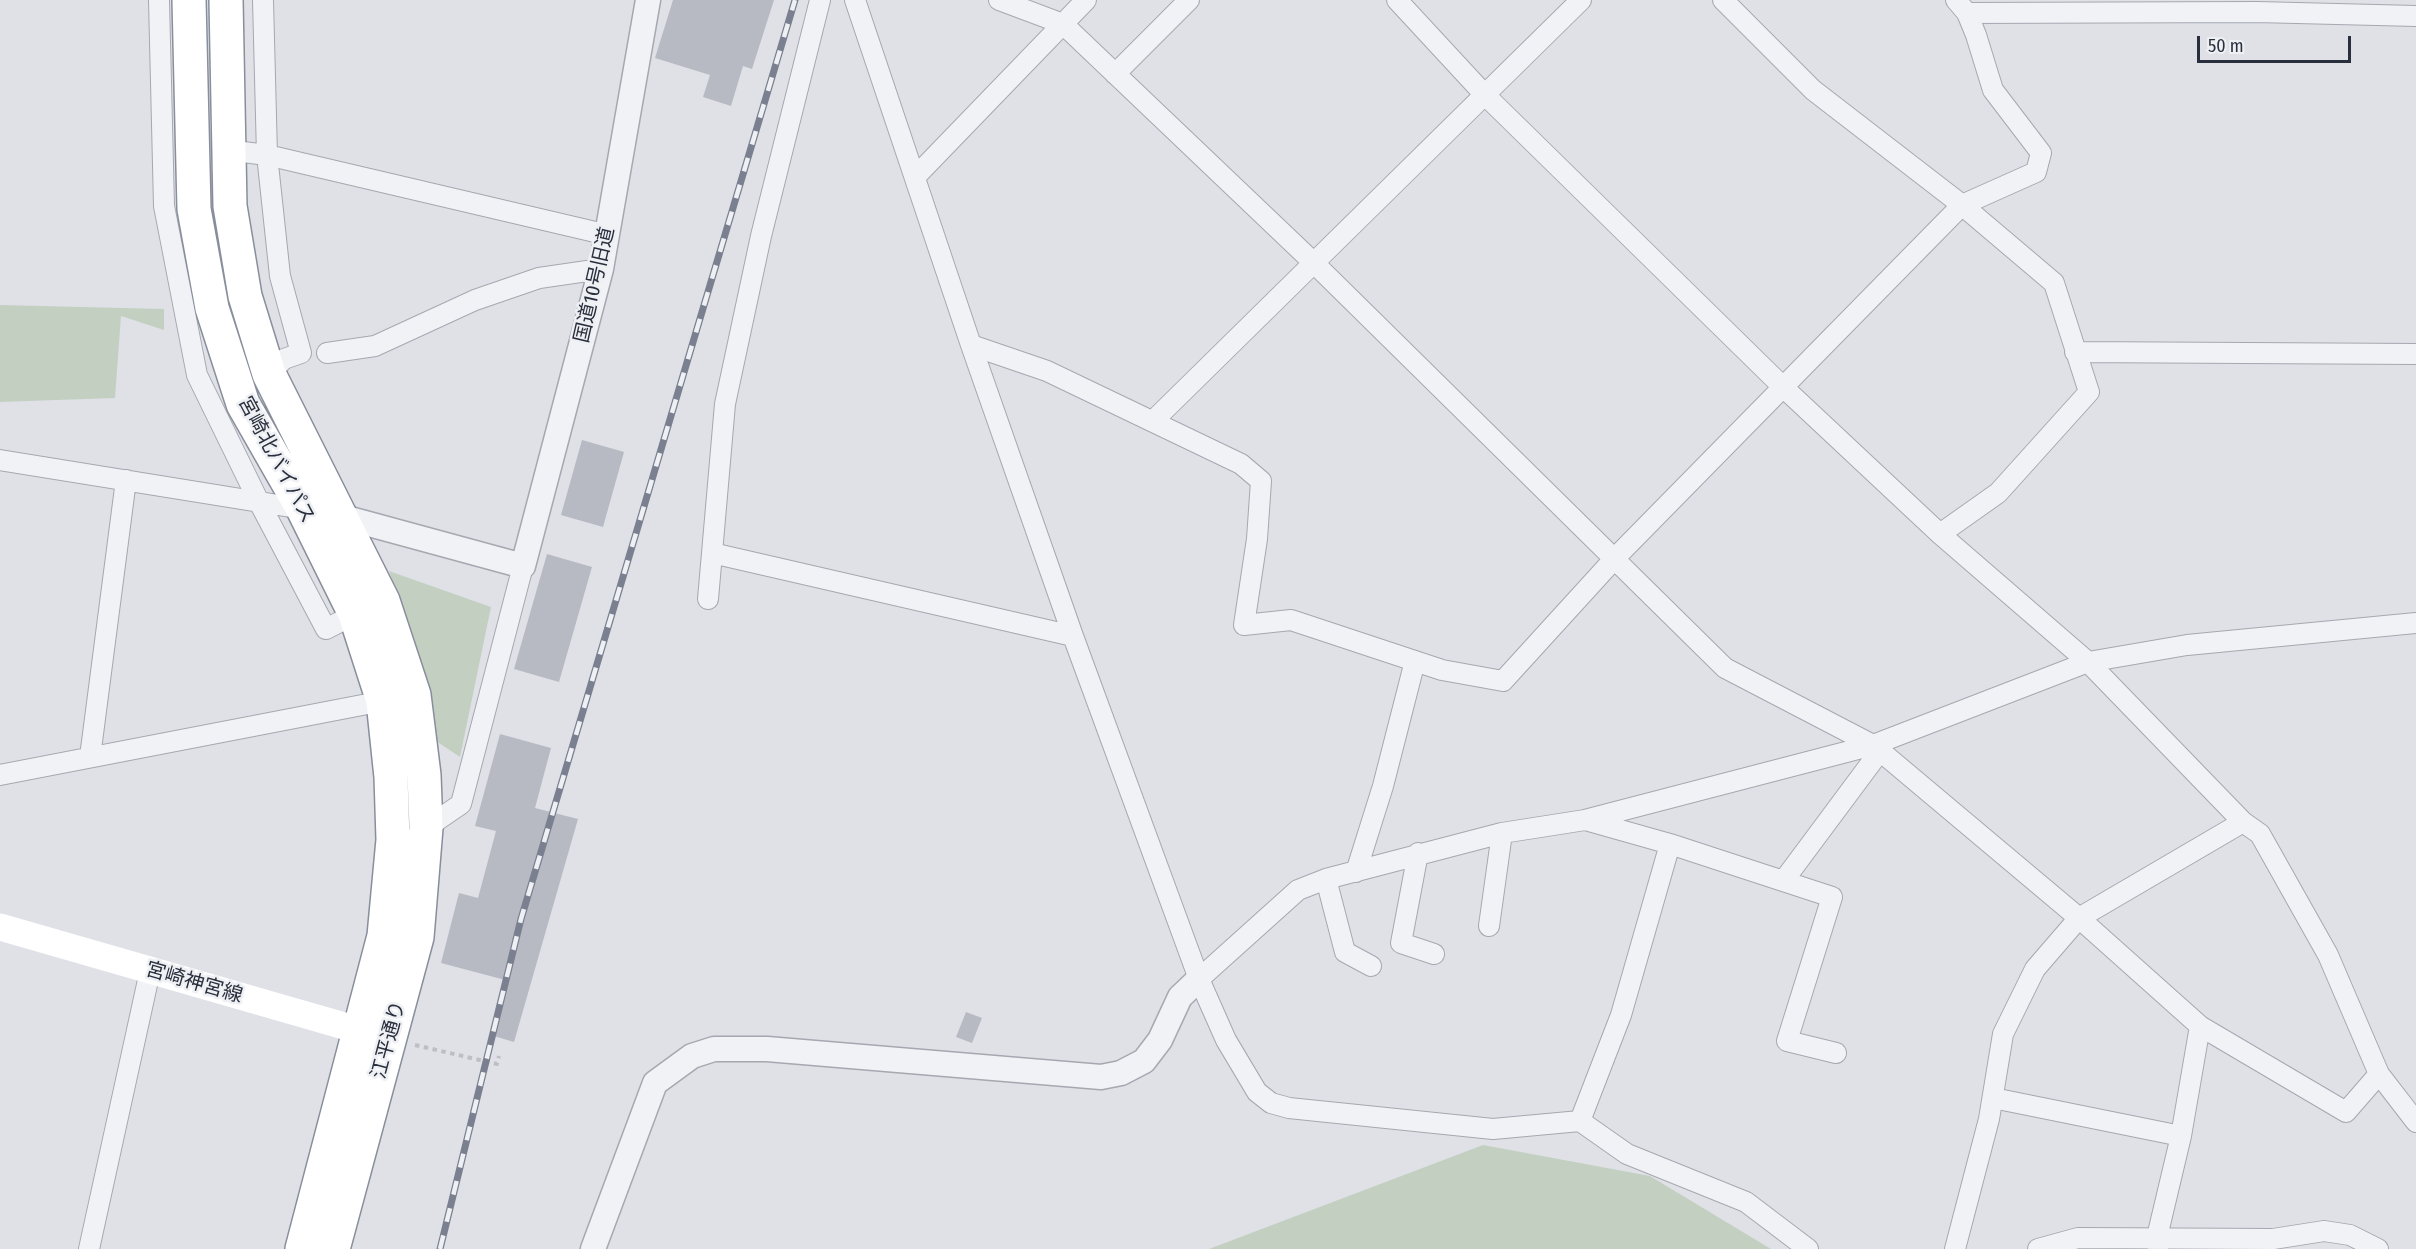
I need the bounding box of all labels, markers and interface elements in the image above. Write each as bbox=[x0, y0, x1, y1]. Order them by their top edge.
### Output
scale bar bbox=[2200, 24, 2354, 62]
text: 50 m bbox=[2208, 35, 2244, 57]
street label: 国道10号旧道 bbox=[570, 225, 620, 345]
street label: 宮崎北バイパス bbox=[233, 393, 319, 527]
street label: 宮崎神宮線 bbox=[143, 958, 245, 1008]
street label: 江平通り bbox=[367, 998, 411, 1082]

